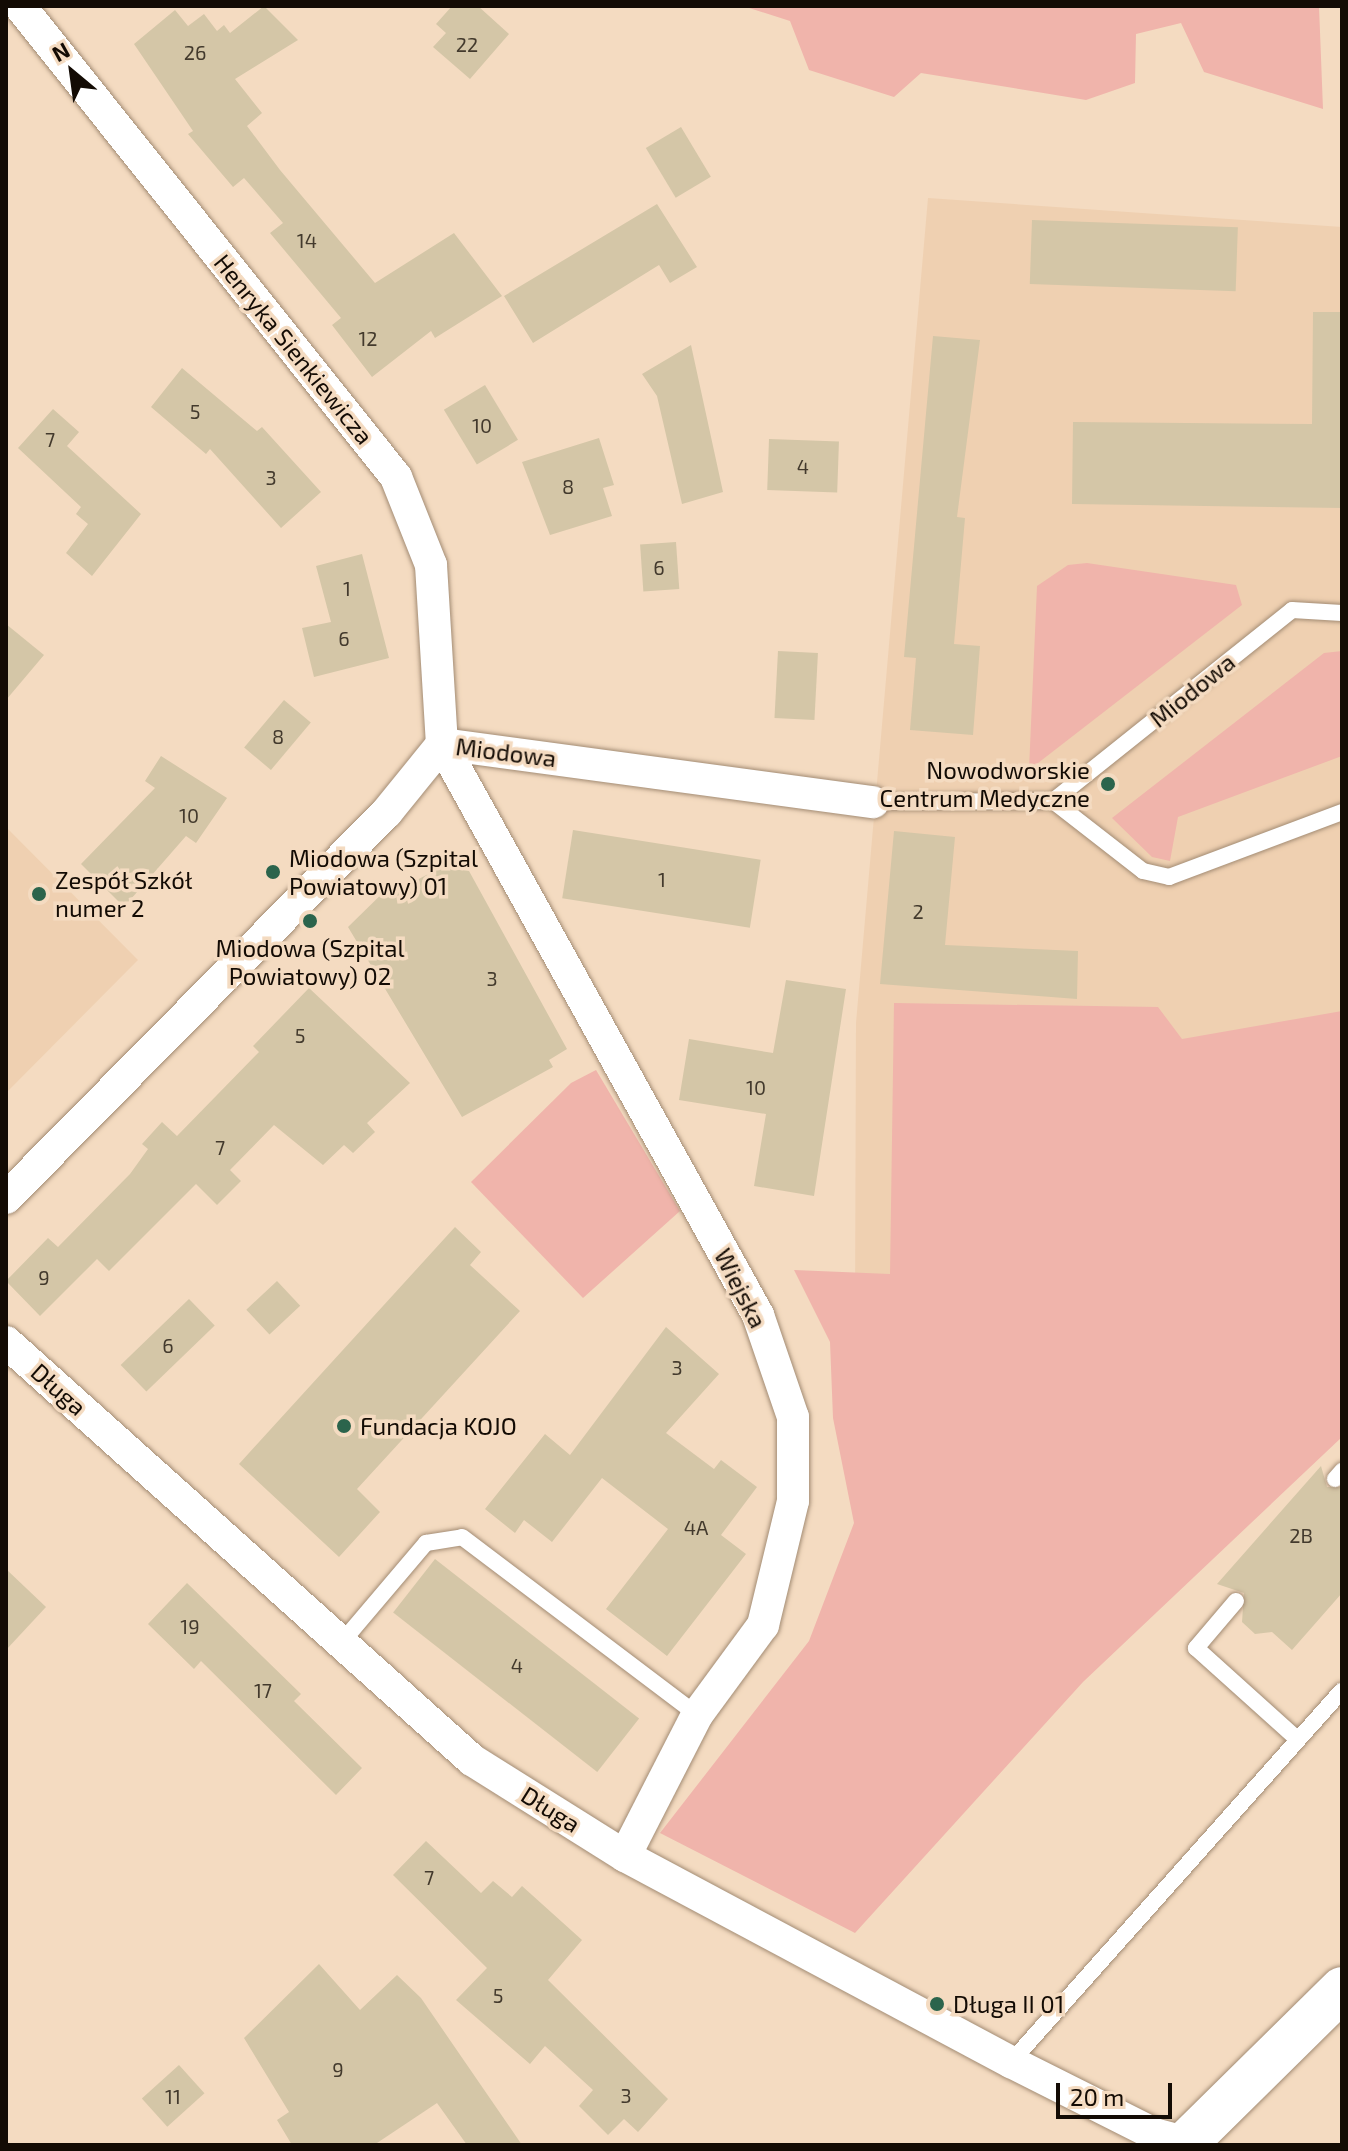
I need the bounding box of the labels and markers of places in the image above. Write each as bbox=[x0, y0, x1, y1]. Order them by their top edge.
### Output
place label: Nowodworskie Centrum Medyczne bbox=[880, 756, 1090, 812]
marker: Nowodworskie Centrum Medyczne bbox=[1097, 773, 1119, 795]
place label: Miodowa (Szpital Powiatowy) 01 bbox=[289, 844, 478, 900]
marker: Miodowa (Szpital Powiatowy) 01 bbox=[264, 863, 282, 881]
place label: Zespół Szkół numer 2 bbox=[55, 866, 194, 922]
marker: Zespół Szkół numer 2 bbox=[30, 885, 48, 903]
marker: Miodowa (Szpital Powiatowy) 02 bbox=[301, 912, 319, 930]
place label: Miodowa (Szpital Powiatowy) 02 bbox=[215, 934, 405, 990]
place label: Fundacja KOJO bbox=[360, 1412, 517, 1440]
marker: Fundacja KOJO bbox=[335, 1417, 353, 1435]
place label: Długa II 01 bbox=[953, 1990, 1064, 2018]
marker: Długa II 01 bbox=[928, 1995, 946, 2013]

